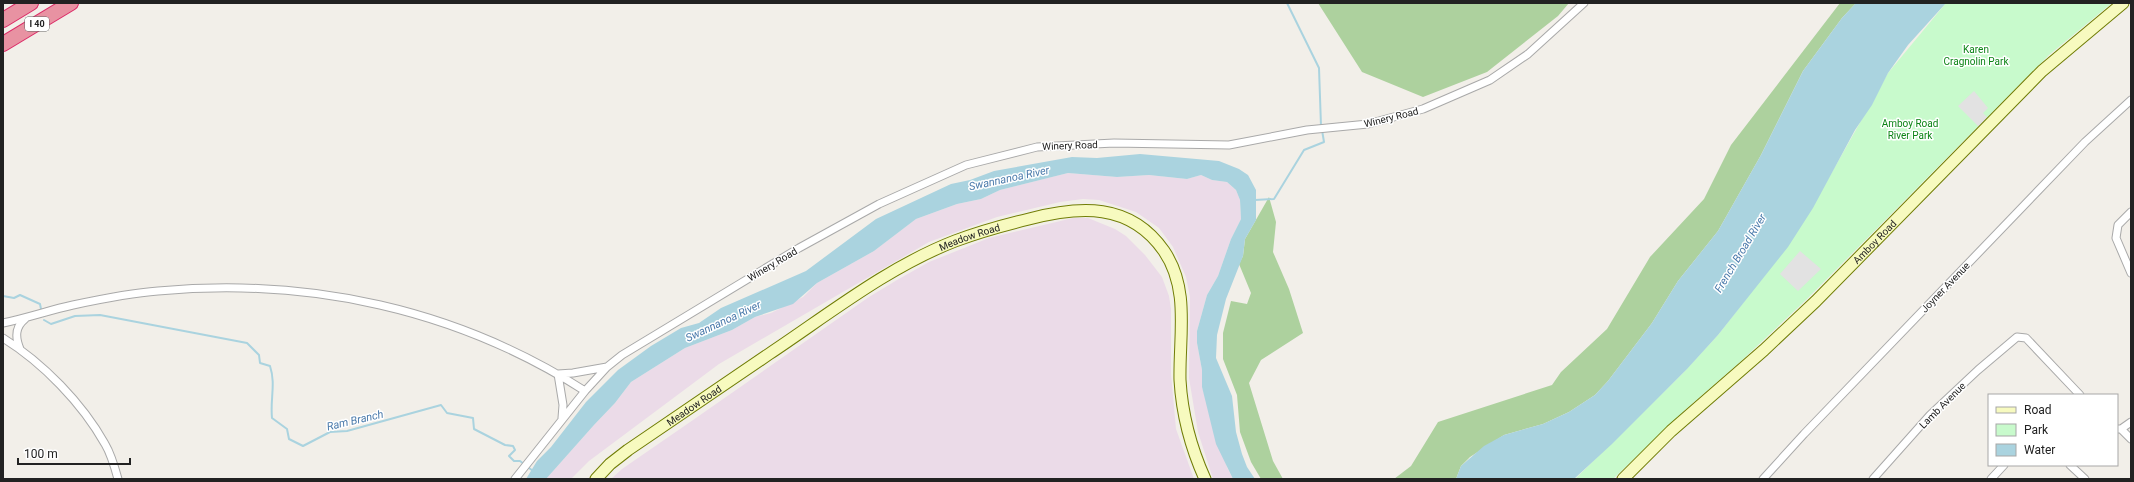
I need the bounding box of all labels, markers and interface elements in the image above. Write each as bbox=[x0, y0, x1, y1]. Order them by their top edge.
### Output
road number: I 40 bbox=[25, 17, 49, 31]
park label: Karen Cragnolin Park bbox=[1944, 44, 2009, 67]
street label: Winery Road bbox=[1363, 105, 1420, 130]
park label: Amboy Road River Park bbox=[1882, 118, 1938, 141]
street label: Winery Road bbox=[1042, 139, 1098, 152]
water label: Swannanoa River bbox=[968, 164, 1051, 193]
water label: French Broad River bbox=[1712, 211, 1769, 295]
street label: Amboy Road bbox=[1851, 218, 1899, 266]
street label: Meadow Road bbox=[937, 222, 1001, 253]
street label: Winery Road bbox=[746, 245, 799, 284]
street label: Joyner Avenue bbox=[1919, 260, 1972, 315]
water label: Swannanoa River bbox=[683, 298, 763, 345]
street label: Lamb Avenue bbox=[1917, 380, 1968, 431]
street label: Meadow Road bbox=[665, 383, 724, 428]
legend bbox=[1988, 394, 2118, 466]
text: Road bbox=[2024, 403, 2052, 417]
water label: Ram Branch bbox=[326, 408, 385, 433]
text: Park bbox=[2024, 423, 2049, 437]
scale bar bbox=[18, 440, 130, 466]
text: Water bbox=[2024, 443, 2055, 457]
text: 100 m bbox=[24, 447, 58, 461]

